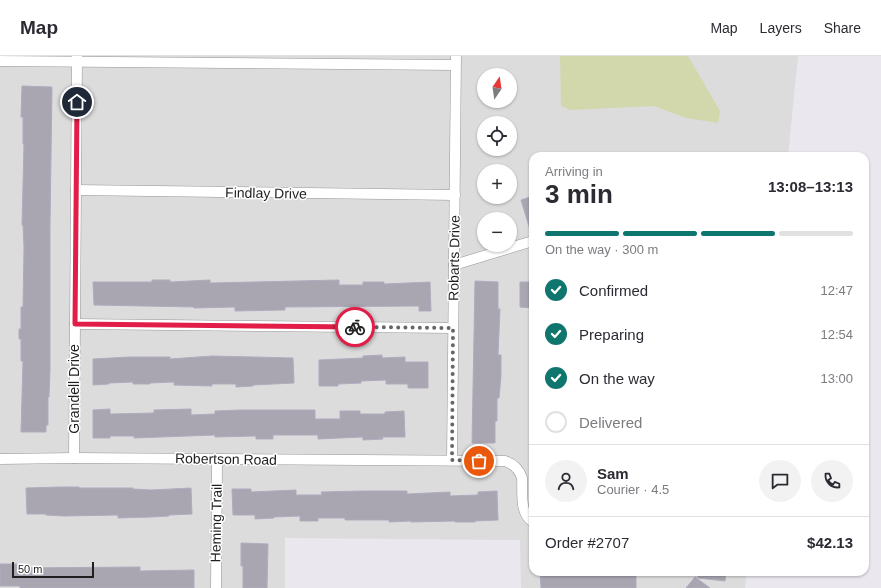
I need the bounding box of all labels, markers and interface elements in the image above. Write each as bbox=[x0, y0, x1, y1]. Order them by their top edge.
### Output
text: Map bbox=[20, 17, 58, 38]
text: Map bbox=[710, 20, 738, 36]
text: Layers bbox=[760, 20, 802, 36]
text: Share bbox=[824, 20, 861, 36]
north arrow bbox=[477, 68, 517, 108]
map controls bbox=[477, 68, 517, 252]
pin bbox=[60, 85, 94, 119]
icon: home bbox=[66, 91, 88, 113]
button: locate bbox=[477, 116, 517, 156]
button: + bbox=[477, 164, 517, 204]
text: Arriving in bbox=[545, 164, 603, 179]
text: 13:08–13:13 bbox=[768, 178, 853, 195]
text: 3 min bbox=[545, 179, 613, 209]
street label: Findlay Drive bbox=[225, 184, 307, 202]
button: − bbox=[477, 212, 517, 252]
street label: Robarts Drive bbox=[445, 215, 463, 301]
text: On the way · 300 m bbox=[545, 242, 658, 257]
icon: check bbox=[545, 279, 567, 301]
text: Confirmed bbox=[579, 282, 648, 299]
text: 12:47 bbox=[820, 283, 853, 298]
courier bbox=[335, 307, 375, 347]
icon: bike bbox=[344, 316, 366, 338]
icon: check bbox=[545, 323, 567, 345]
text: Preparing bbox=[579, 326, 644, 343]
text: 12:54 bbox=[820, 327, 853, 342]
street label: Grandell Drive bbox=[66, 344, 82, 434]
icon: check bbox=[545, 367, 567, 389]
text: On the way bbox=[579, 370, 655, 387]
text: 13:00 bbox=[820, 371, 853, 386]
text: Delivered bbox=[579, 414, 642, 431]
pin bbox=[462, 444, 496, 478]
street label: Robertson Road bbox=[175, 450, 277, 468]
icon: bag bbox=[468, 450, 490, 472]
button: person bbox=[545, 460, 587, 502]
button: chat bbox=[759, 460, 801, 502]
button: phone bbox=[811, 460, 853, 502]
text: Sam bbox=[597, 465, 629, 482]
text: Courier · 4.5 bbox=[597, 482, 669, 497]
street label: Heming Trail bbox=[207, 484, 225, 562]
text: Order #2707 bbox=[545, 534, 629, 551]
text: $42.13 bbox=[807, 534, 853, 551]
scale bar bbox=[12, 560, 94, 579]
text: 50 m bbox=[18, 563, 42, 575]

